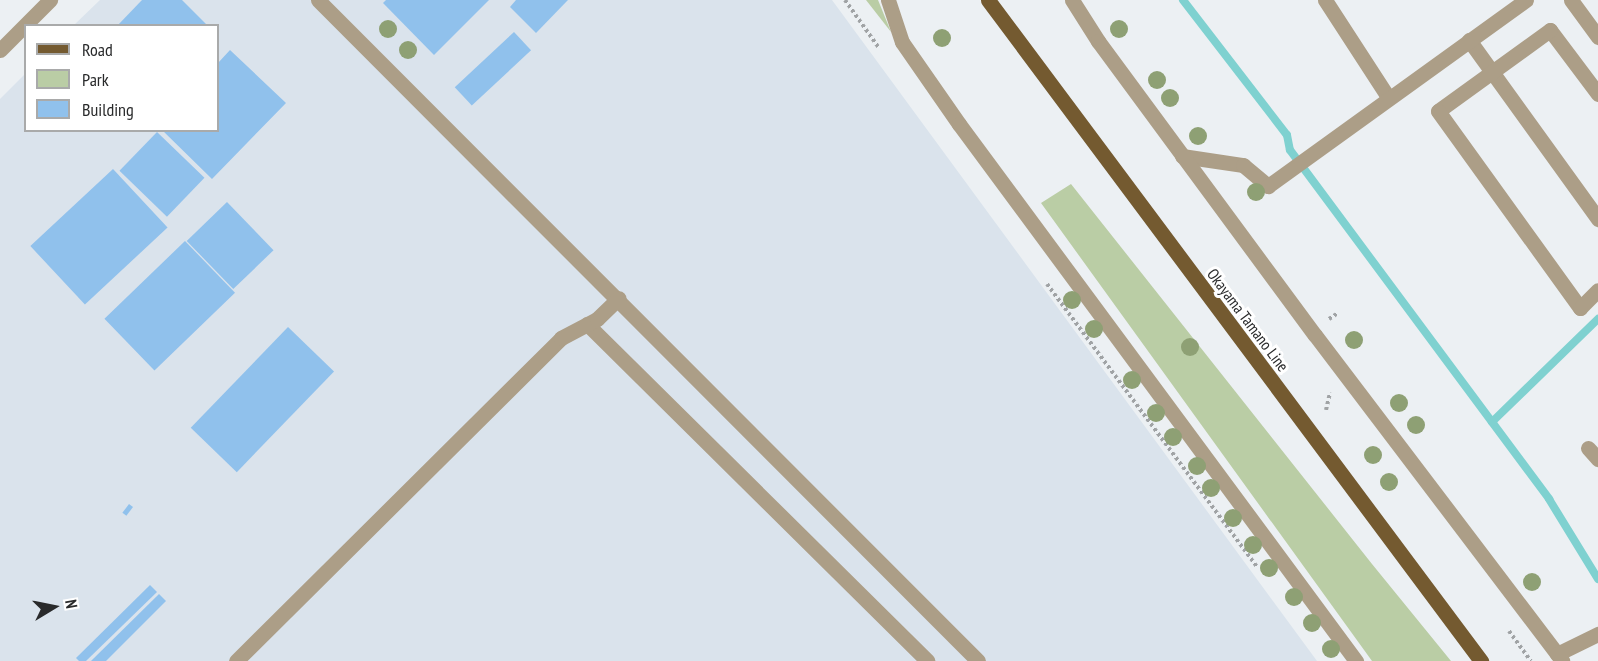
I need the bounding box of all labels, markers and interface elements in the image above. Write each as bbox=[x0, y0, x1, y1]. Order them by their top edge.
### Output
legend bbox=[24, 24, 219, 132]
text: Road bbox=[82, 38, 113, 61]
text: Park bbox=[82, 68, 109, 91]
text: Building bbox=[82, 98, 134, 121]
street label: Okayama Tamano Line bbox=[1203, 265, 1293, 375]
north arrow bbox=[24, 577, 84, 637]
text: N bbox=[61, 598, 82, 610]

